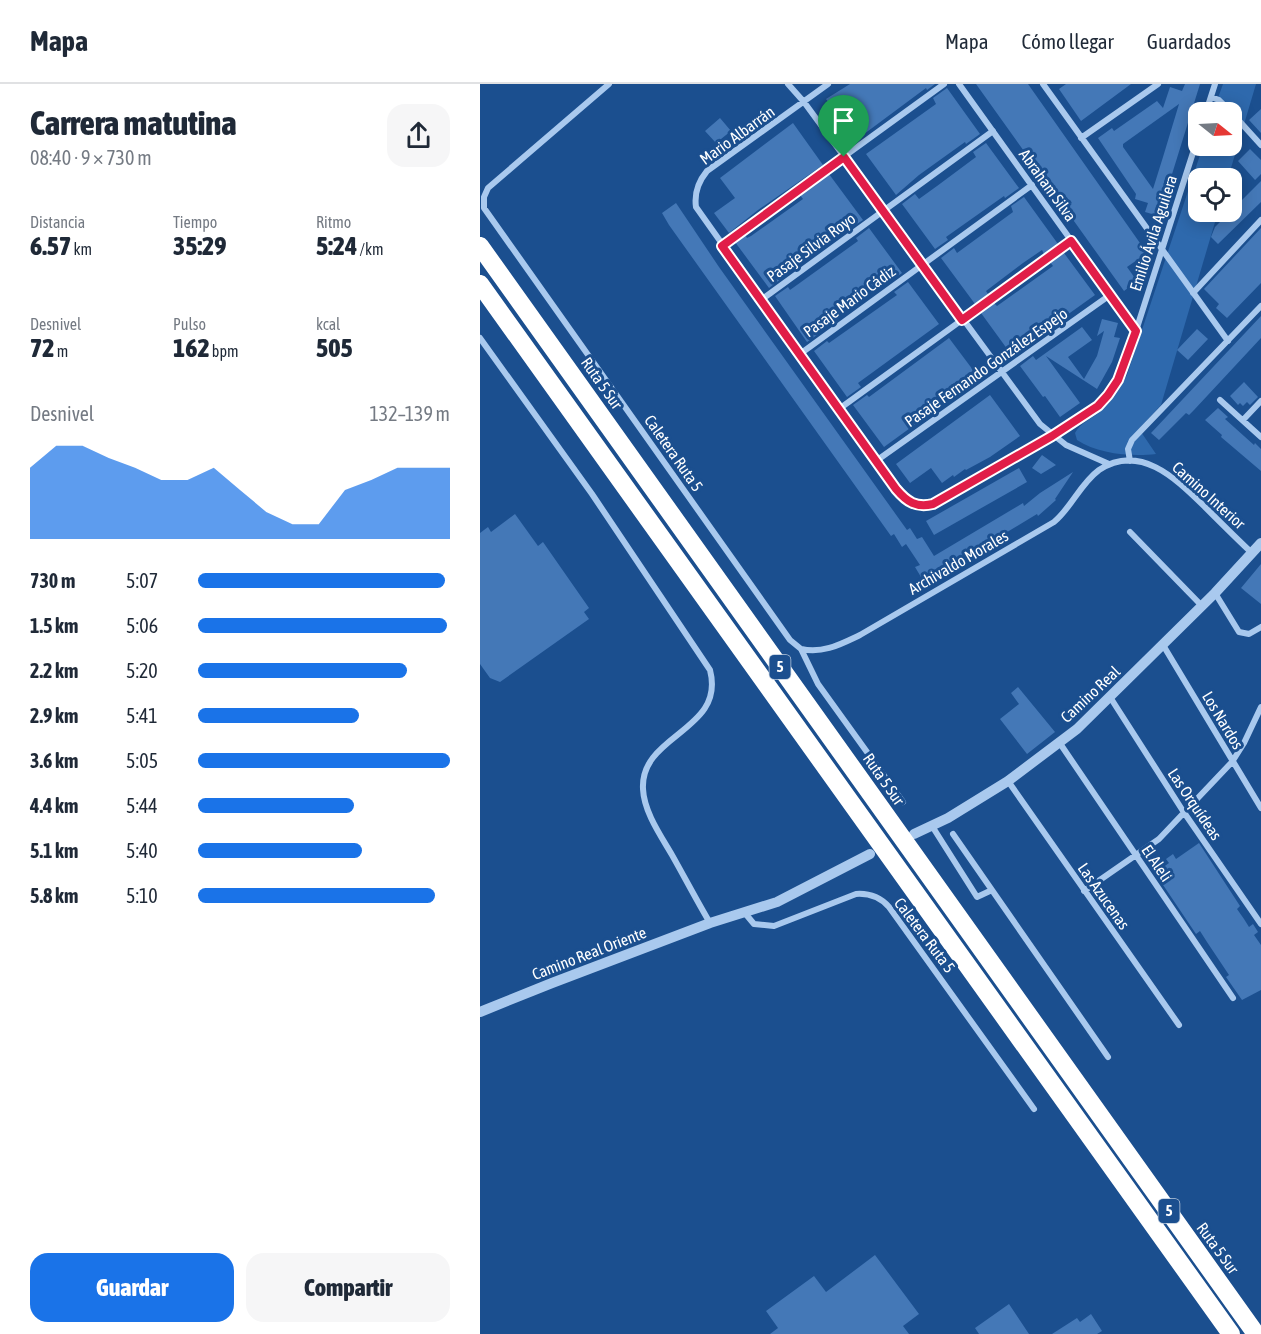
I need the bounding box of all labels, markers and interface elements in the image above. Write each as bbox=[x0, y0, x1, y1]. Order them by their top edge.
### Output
text: Mapa bbox=[30, 25, 88, 57]
text: Mapa bbox=[945, 29, 989, 53]
text: Cómo llegar bbox=[1022, 29, 1114, 53]
text: Guardados bbox=[1147, 29, 1231, 53]
pin bbox=[818, 95, 869, 157]
street label: Mario Albarrán bbox=[696, 102, 778, 168]
north arrow bbox=[1188, 102, 1242, 156]
map controls bbox=[1188, 102, 1242, 222]
text: Carrera matutina bbox=[30, 104, 237, 142]
button: share bbox=[387, 104, 450, 167]
icon: arrive bbox=[827, 104, 860, 137]
text: 08:40 · 9 × 730 m bbox=[30, 146, 152, 169]
street label: Abraham Silva bbox=[1016, 146, 1080, 224]
button: locate bbox=[1188, 168, 1242, 222]
street label: Emilio Ávila Aguilera bbox=[1126, 173, 1181, 294]
street label: Pasaje Silvia Royo bbox=[763, 209, 859, 286]
text: Distancia bbox=[30, 213, 85, 231]
text: Tiempo bbox=[173, 213, 217, 231]
text: Ritmo bbox=[316, 213, 351, 231]
text: 6.57 bbox=[30, 231, 71, 261]
text: 35:29 bbox=[173, 231, 227, 261]
text: 5:24 bbox=[316, 231, 357, 261]
text: km bbox=[71, 240, 92, 258]
text: /km bbox=[357, 240, 383, 258]
street label: Pasaje Mario Cádiz bbox=[800, 262, 899, 341]
street label: Pasaje Fernando González Espejo bbox=[901, 304, 1071, 431]
text: Desnivel bbox=[30, 315, 81, 333]
text: Pulso bbox=[173, 315, 206, 333]
text: kcal bbox=[316, 315, 340, 333]
text: 72 bbox=[30, 333, 54, 363]
text: 162 bbox=[173, 333, 210, 363]
text: 505 bbox=[316, 333, 353, 363]
text: m bbox=[54, 342, 68, 360]
text: bpm bbox=[210, 342, 239, 360]
street label: Ruta 5 Sur bbox=[578, 354, 626, 412]
text: Desnivel bbox=[30, 402, 94, 425]
text: 132–139 m bbox=[369, 402, 450, 425]
street label: Caletera Ruta 5 bbox=[641, 411, 707, 495]
street label: Camino Interior bbox=[1169, 458, 1249, 532]
street label: Archivaldo Morales bbox=[905, 526, 1011, 598]
text: 730 m bbox=[30, 569, 75, 592]
text: 5:07 bbox=[126, 569, 158, 592]
text: 1.5 km bbox=[30, 614, 78, 637]
text: 5:06 bbox=[126, 614, 158, 637]
road number: 5 bbox=[770, 655, 790, 679]
text: 2.2 km bbox=[30, 659, 78, 682]
text: 5:20 bbox=[126, 659, 158, 682]
street label: Camino Real bbox=[1057, 662, 1124, 726]
street label: Los Nardos bbox=[1199, 688, 1247, 752]
text: 2.9 km bbox=[30, 704, 78, 727]
text: 5:41 bbox=[126, 704, 158, 727]
text: 3.6 km bbox=[30, 749, 78, 772]
text: 5:05 bbox=[126, 749, 158, 772]
street label: Ruta 5 Sur bbox=[860, 750, 908, 808]
street label: Las Orquídeas bbox=[1164, 765, 1226, 844]
text: 4.4 km bbox=[30, 794, 78, 817]
text: 5:44 bbox=[126, 794, 158, 817]
text: 5.1 km bbox=[30, 839, 78, 862]
text: 5:40 bbox=[126, 839, 158, 862]
street label: El Aleli bbox=[1138, 841, 1176, 885]
street label: Las Azucenas bbox=[1075, 859, 1134, 933]
text: 5.8 km bbox=[30, 884, 78, 907]
text: 5:10 bbox=[126, 884, 158, 907]
street label: Caletera Ruta 5 bbox=[891, 894, 959, 976]
street label: Camino Real Oriente bbox=[529, 923, 649, 983]
road number: 5 bbox=[1158, 1199, 1180, 1223]
street label: Ruta 5 Sur bbox=[1193, 1219, 1243, 1277]
button: Guardar bbox=[30, 1253, 234, 1322]
button: Compartir bbox=[246, 1253, 450, 1322]

